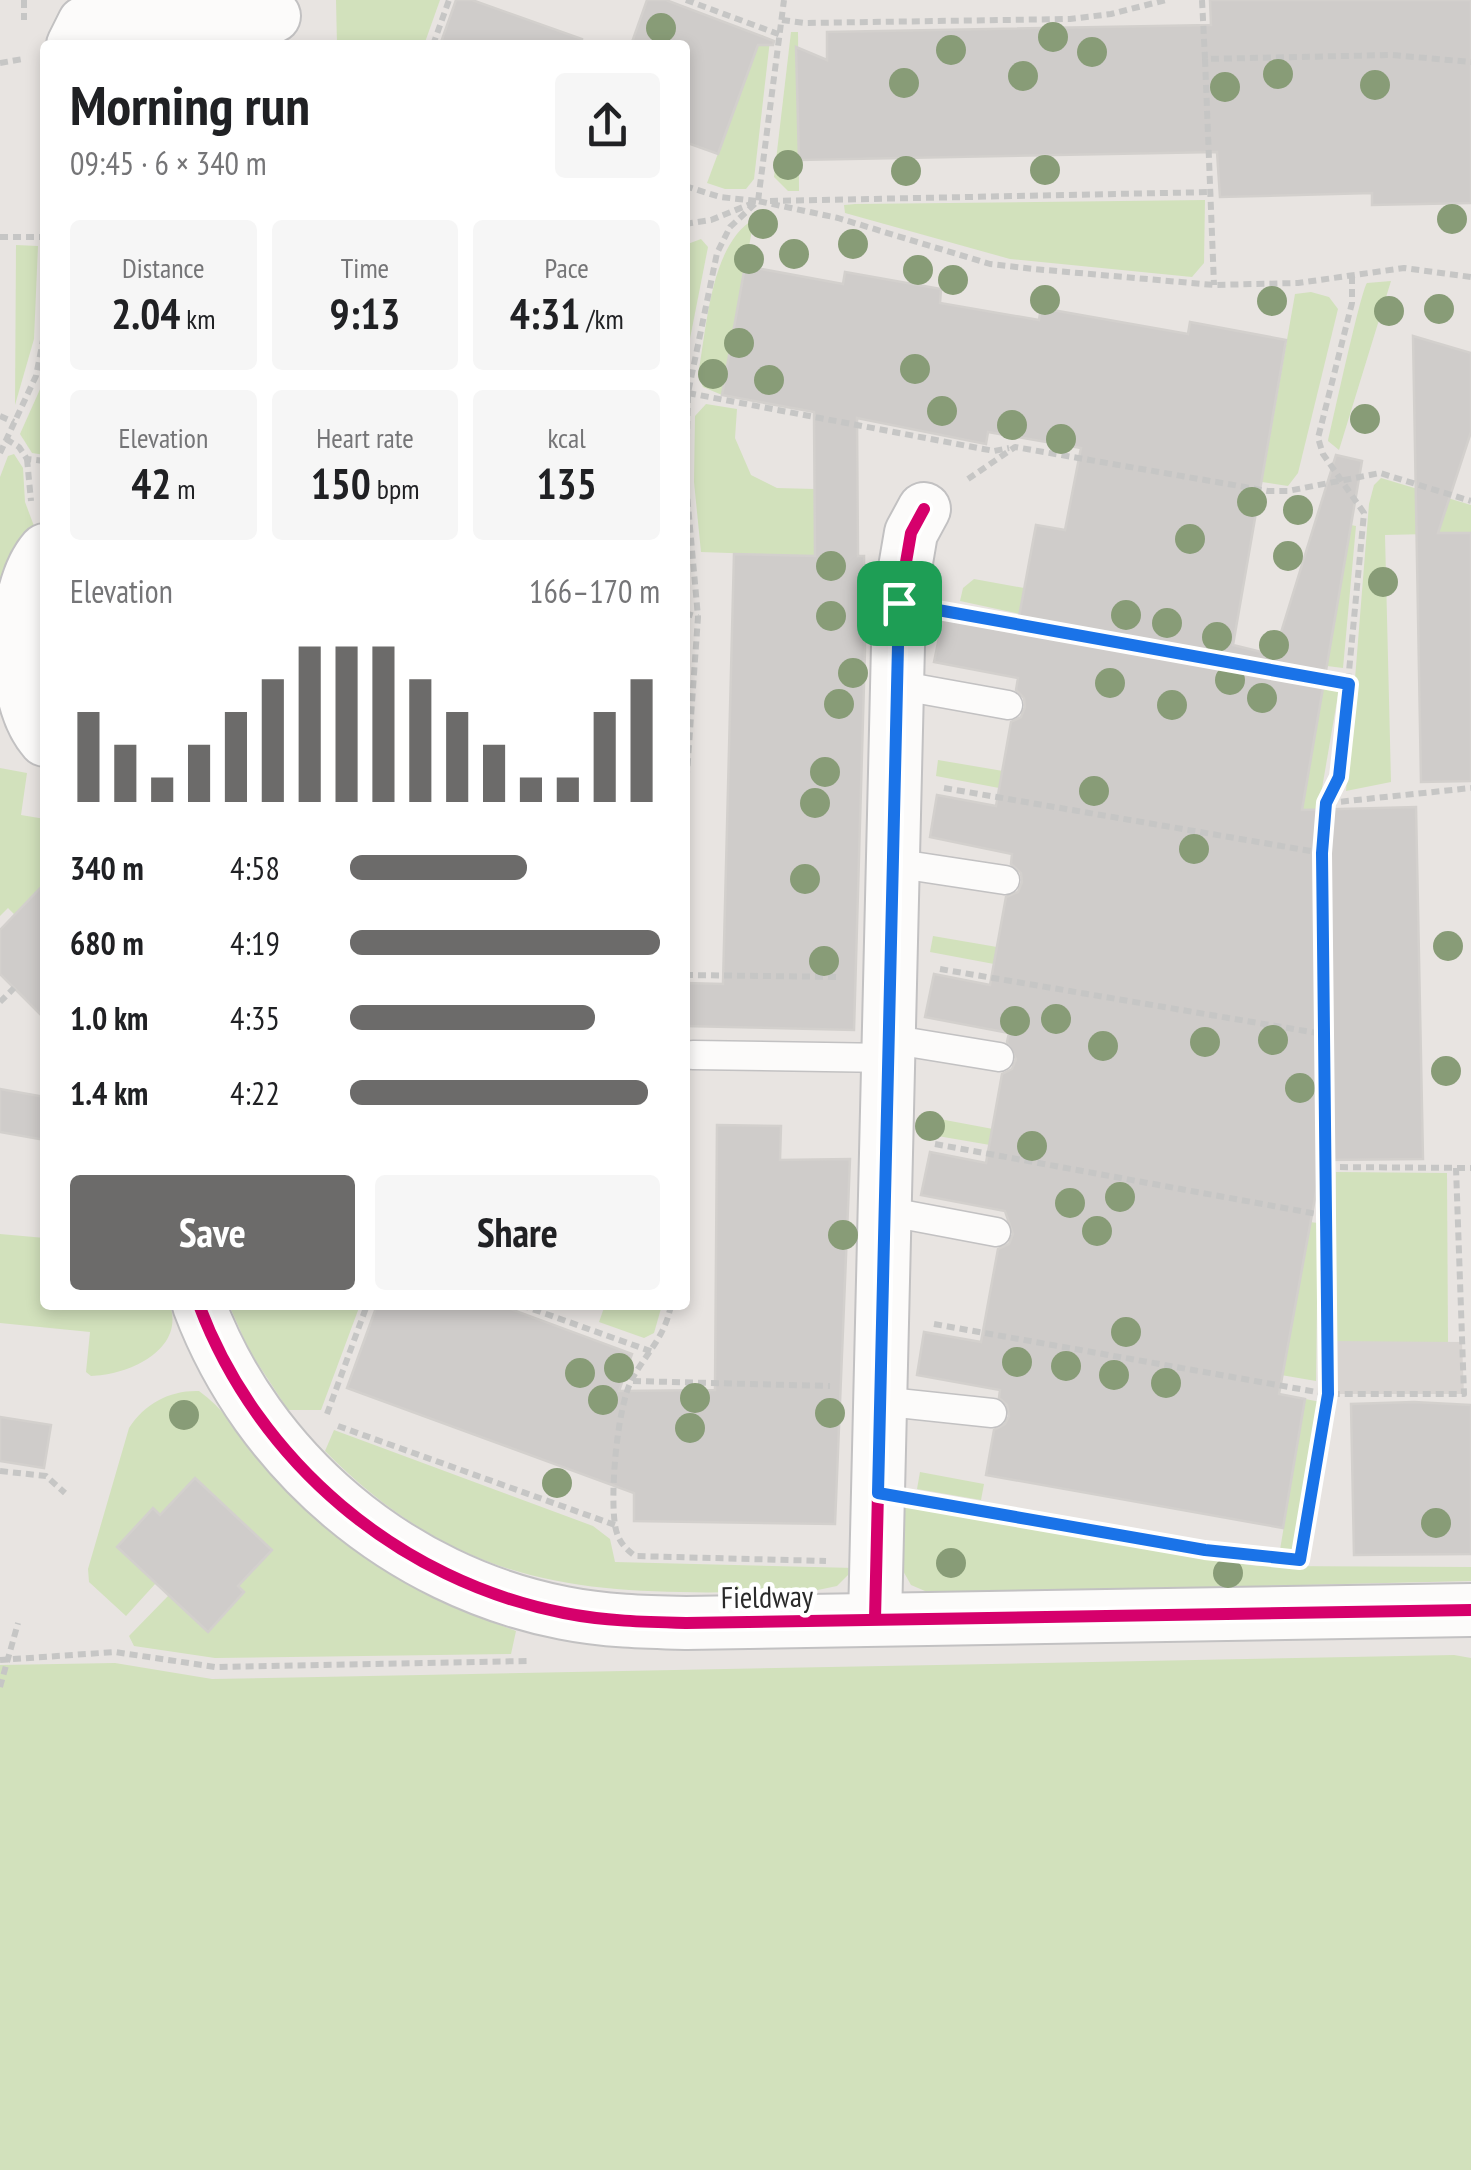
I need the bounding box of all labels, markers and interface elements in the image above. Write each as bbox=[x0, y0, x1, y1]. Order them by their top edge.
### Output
text: Morning run bbox=[70, 69, 310, 140]
button: share bbox=[555, 73, 660, 178]
text: 09:45 · 6 × 340 m bbox=[70, 142, 267, 184]
text: Distance bbox=[122, 249, 205, 286]
text: Time bbox=[341, 249, 389, 286]
text: Pace bbox=[545, 249, 589, 286]
text: 2.04 bbox=[111, 286, 180, 341]
text: 9:13 bbox=[330, 286, 400, 341]
text: 4:31 bbox=[510, 286, 580, 341]
text: km bbox=[180, 300, 215, 337]
text: /km bbox=[580, 300, 624, 337]
text: Elevation bbox=[118, 419, 208, 456]
text: Heart rate bbox=[316, 419, 414, 456]
text: kcal bbox=[548, 419, 586, 456]
text: 42 bbox=[131, 456, 171, 511]
text: 150 bbox=[311, 456, 371, 511]
text: 135 bbox=[537, 456, 597, 511]
text: m bbox=[171, 470, 195, 507]
text: bpm bbox=[371, 470, 419, 507]
pin bbox=[857, 561, 942, 646]
text: Elevation bbox=[70, 570, 173, 612]
text: 166–170 m bbox=[529, 570, 660, 612]
icon: arrive bbox=[872, 576, 927, 631]
text: 340 m bbox=[70, 847, 144, 889]
text: 4:58 bbox=[230, 847, 280, 889]
text: 680 m bbox=[70, 922, 144, 964]
text: 4:19 bbox=[230, 922, 280, 964]
text: 1.0 km bbox=[70, 997, 148, 1039]
text: 4:35 bbox=[230, 997, 280, 1039]
text: 1.4 km bbox=[70, 1072, 148, 1114]
text: 4:22 bbox=[230, 1072, 280, 1114]
button: Save bbox=[70, 1175, 355, 1290]
button: Share bbox=[375, 1175, 660, 1290]
street label: Fieldway bbox=[721, 1576, 814, 1616]

